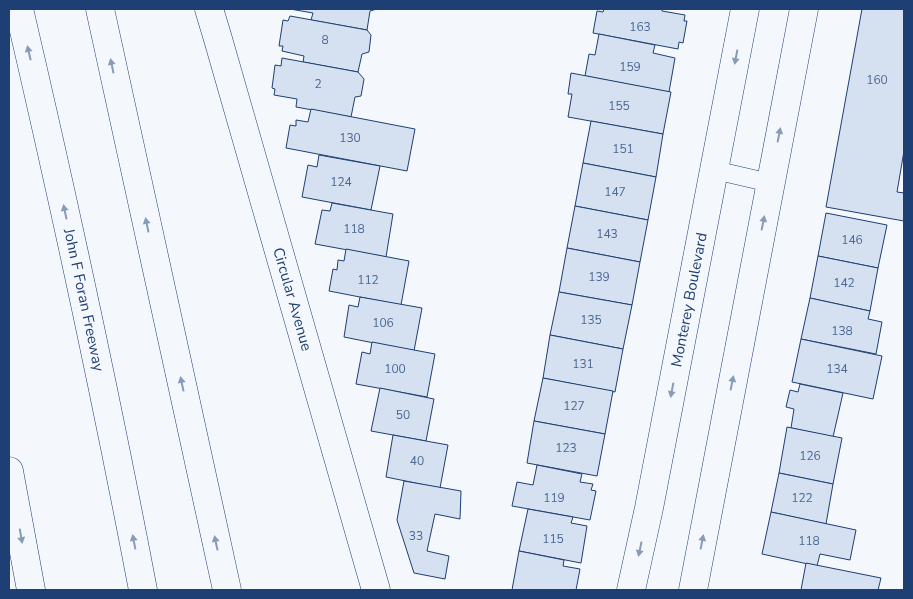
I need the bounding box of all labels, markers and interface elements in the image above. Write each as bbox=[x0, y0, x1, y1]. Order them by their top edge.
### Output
house number: 163 bbox=[629, 19, 651, 35]
house number: 8 bbox=[321, 32, 329, 48]
one-way arrow bbox=[25, 46, 33, 61]
one-way arrow bbox=[731, 49, 739, 65]
one-way arrow bbox=[108, 58, 116, 74]
house number: 159 bbox=[619, 59, 641, 75]
house number: 160 bbox=[866, 72, 888, 88]
house number: 2 bbox=[314, 76, 322, 92]
house number: 155 bbox=[608, 98, 630, 114]
one-way arrow bbox=[776, 127, 784, 143]
house number: 130 bbox=[339, 130, 361, 146]
house number: 151 bbox=[612, 141, 634, 157]
house number: 124 bbox=[330, 174, 352, 190]
house number: 147 bbox=[604, 184, 626, 200]
one-way arrow bbox=[60, 204, 68, 220]
one-way arrow bbox=[759, 215, 767, 231]
one-way arrow bbox=[143, 218, 151, 233]
house number: 118 bbox=[343, 221, 365, 237]
street label: John F Foran Freeway bbox=[59, 226, 109, 373]
house number: 143 bbox=[596, 226, 618, 242]
street label: Monterey Boulevard bbox=[666, 231, 712, 369]
house number: 146 bbox=[841, 232, 863, 248]
street label: Circular Avenue bbox=[268, 245, 317, 353]
house number: 139 bbox=[588, 269, 610, 285]
house number: 112 bbox=[357, 272, 379, 288]
house number: 142 bbox=[833, 275, 855, 291]
house number: 135 bbox=[580, 312, 602, 328]
house number: 106 bbox=[372, 315, 394, 331]
house number: 138 bbox=[831, 323, 853, 339]
house number: 131 bbox=[572, 356, 594, 372]
house number: 100 bbox=[384, 361, 406, 377]
house number: 134 bbox=[826, 361, 848, 377]
one-way arrow bbox=[729, 374, 737, 390]
one-way arrow bbox=[178, 376, 186, 391]
one-way arrow bbox=[667, 382, 675, 398]
house number: 127 bbox=[563, 398, 585, 414]
house number: 50 bbox=[396, 407, 410, 423]
house number: 123 bbox=[555, 440, 577, 456]
house number: 126 bbox=[799, 448, 821, 464]
house number: 40 bbox=[410, 453, 424, 469]
house number: 119 bbox=[543, 490, 565, 506]
house number: 122 bbox=[791, 490, 813, 506]
one-way arrow bbox=[17, 528, 25, 544]
house number: 33 bbox=[409, 528, 423, 544]
house number: 115 bbox=[542, 531, 564, 547]
house number: 118 bbox=[798, 533, 820, 549]
one-way arrow bbox=[129, 534, 137, 550]
one-way arrow bbox=[212, 535, 220, 550]
one-way arrow bbox=[698, 535, 706, 550]
one-way arrow bbox=[636, 542, 644, 557]

